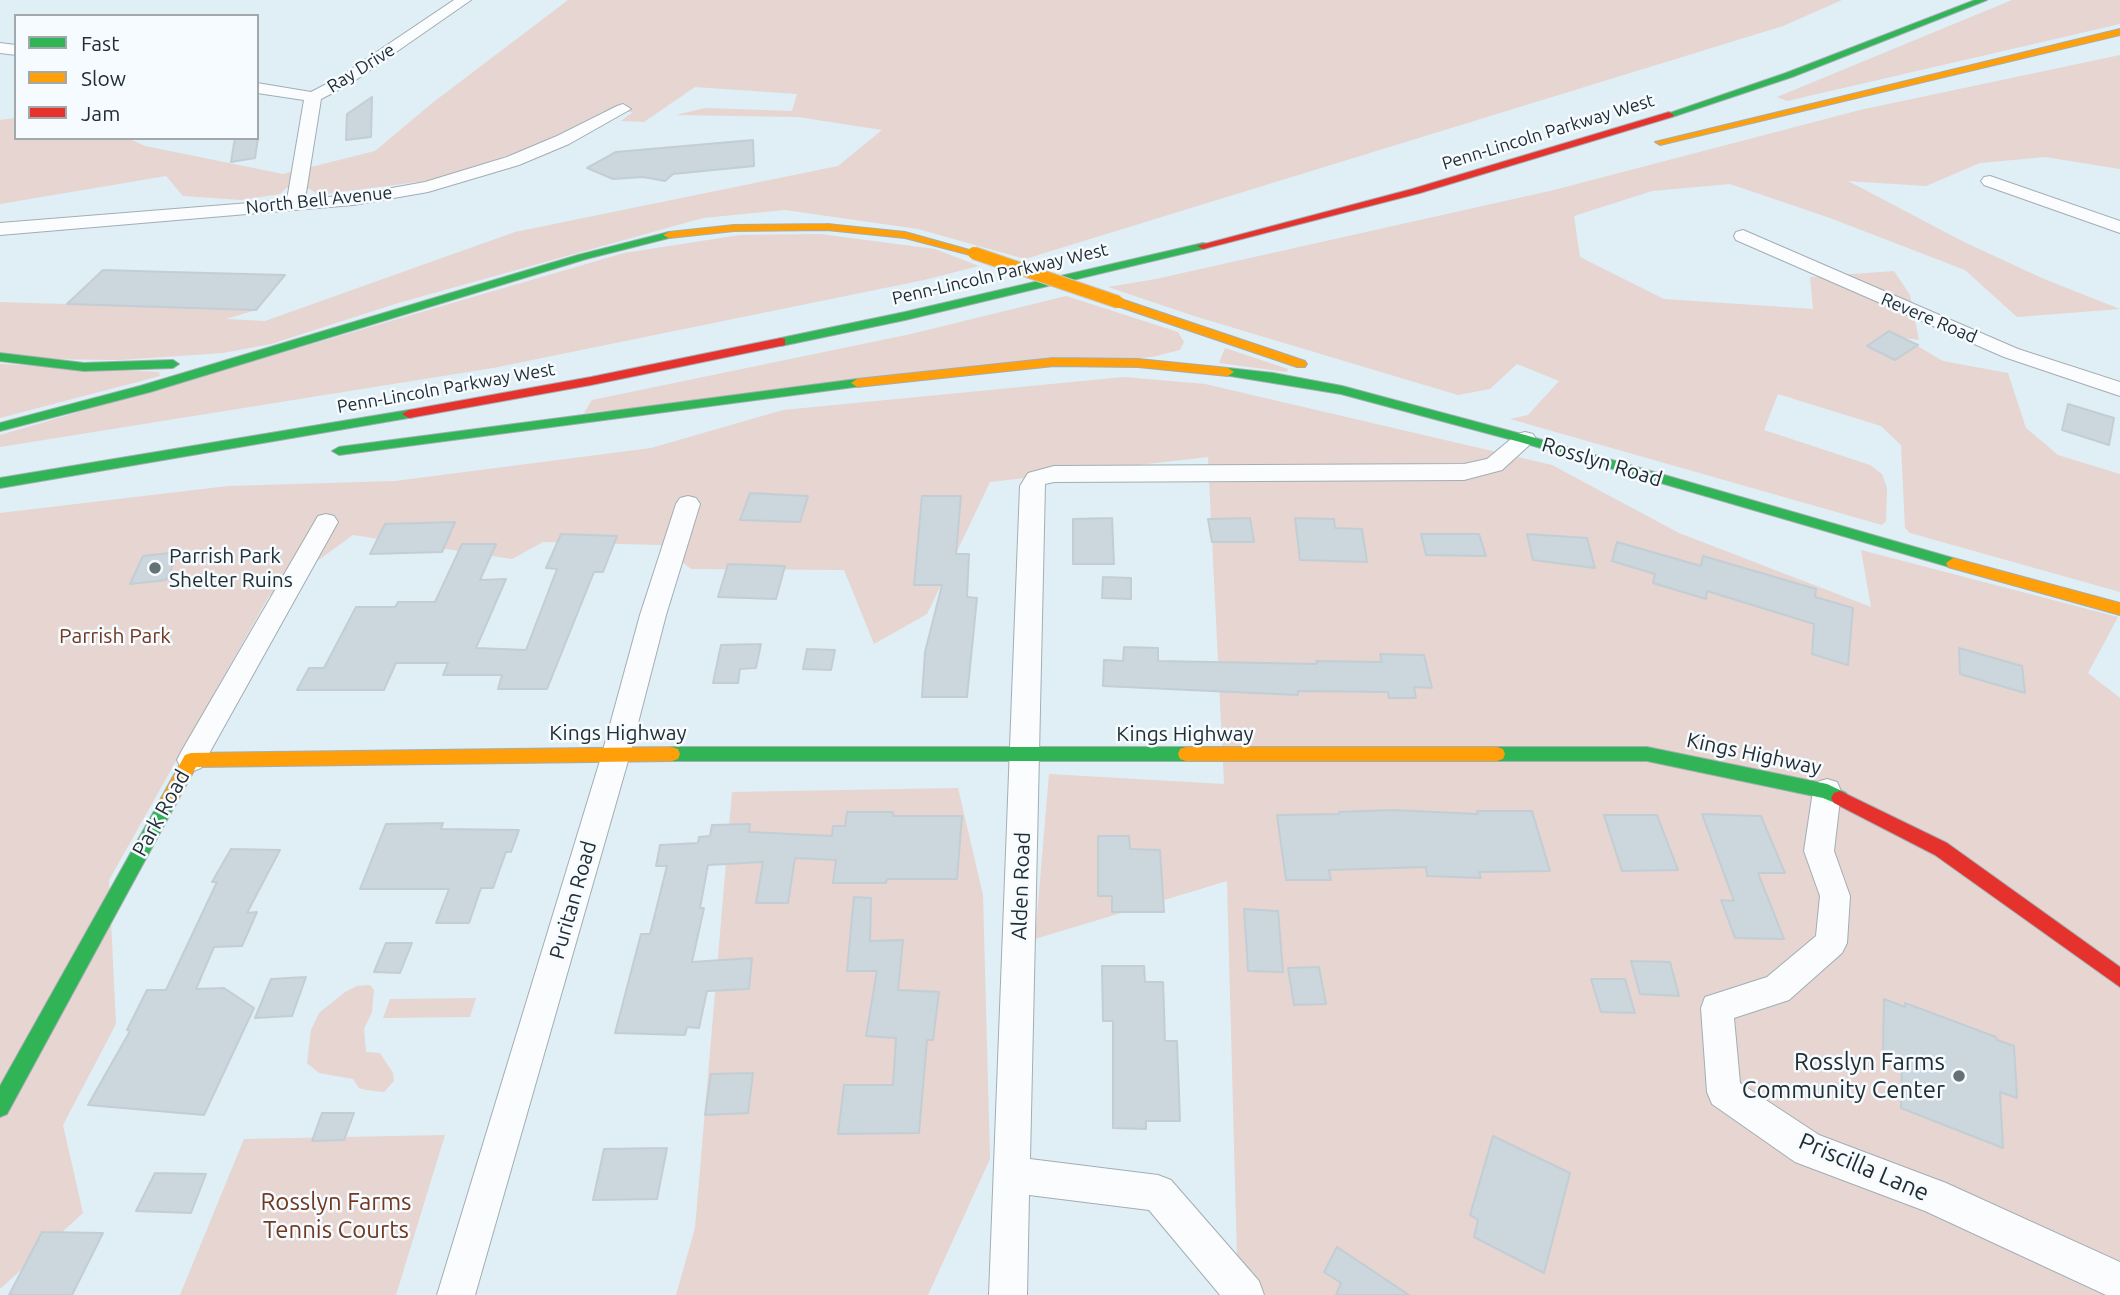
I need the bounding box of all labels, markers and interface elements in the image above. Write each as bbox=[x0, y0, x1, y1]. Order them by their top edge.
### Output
legend bbox=[14, 14, 259, 140]
text: Fast bbox=[81, 31, 119, 55]
street label: Ray Drive bbox=[323, 39, 399, 97]
text: Slow bbox=[81, 66, 126, 90]
street label: Penn-Lincoln Parkway West bbox=[1439, 89, 1657, 175]
text: Jam bbox=[81, 101, 120, 125]
street label: North Bell Avenue bbox=[245, 182, 393, 218]
street label: Penn-Lincoln Parkway West bbox=[890, 239, 1110, 309]
street label: Revere Road bbox=[1878, 288, 1980, 348]
street label: Penn-Lincoln Parkway West bbox=[335, 358, 557, 418]
street label: Rosslyn Road bbox=[1539, 432, 1665, 492]
place label: Parrish Park Shelter Ruins bbox=[169, 543, 293, 593]
marker: Parrish Park Shelter Ruins bbox=[147, 560, 163, 576]
park label: Parrish Park bbox=[59, 623, 171, 649]
street label: Kings Highway bbox=[549, 720, 687, 746]
street label: Kings Highway bbox=[1116, 721, 1254, 747]
street label: Kings Highway bbox=[1684, 727, 1824, 781]
street label: Park Road bbox=[127, 765, 195, 861]
street label: Alden Road bbox=[1007, 831, 1035, 941]
street label: Puritan Road bbox=[544, 838, 602, 962]
place label: Rosslyn Farms Community Center bbox=[1742, 1048, 1945, 1104]
marker: Rosslyn Farms Community Center bbox=[1951, 1068, 1967, 1084]
street label: Priscilla Lane bbox=[1795, 1127, 1933, 1207]
park label: Rosslyn Farms Tennis Courts bbox=[260, 1188, 412, 1244]

